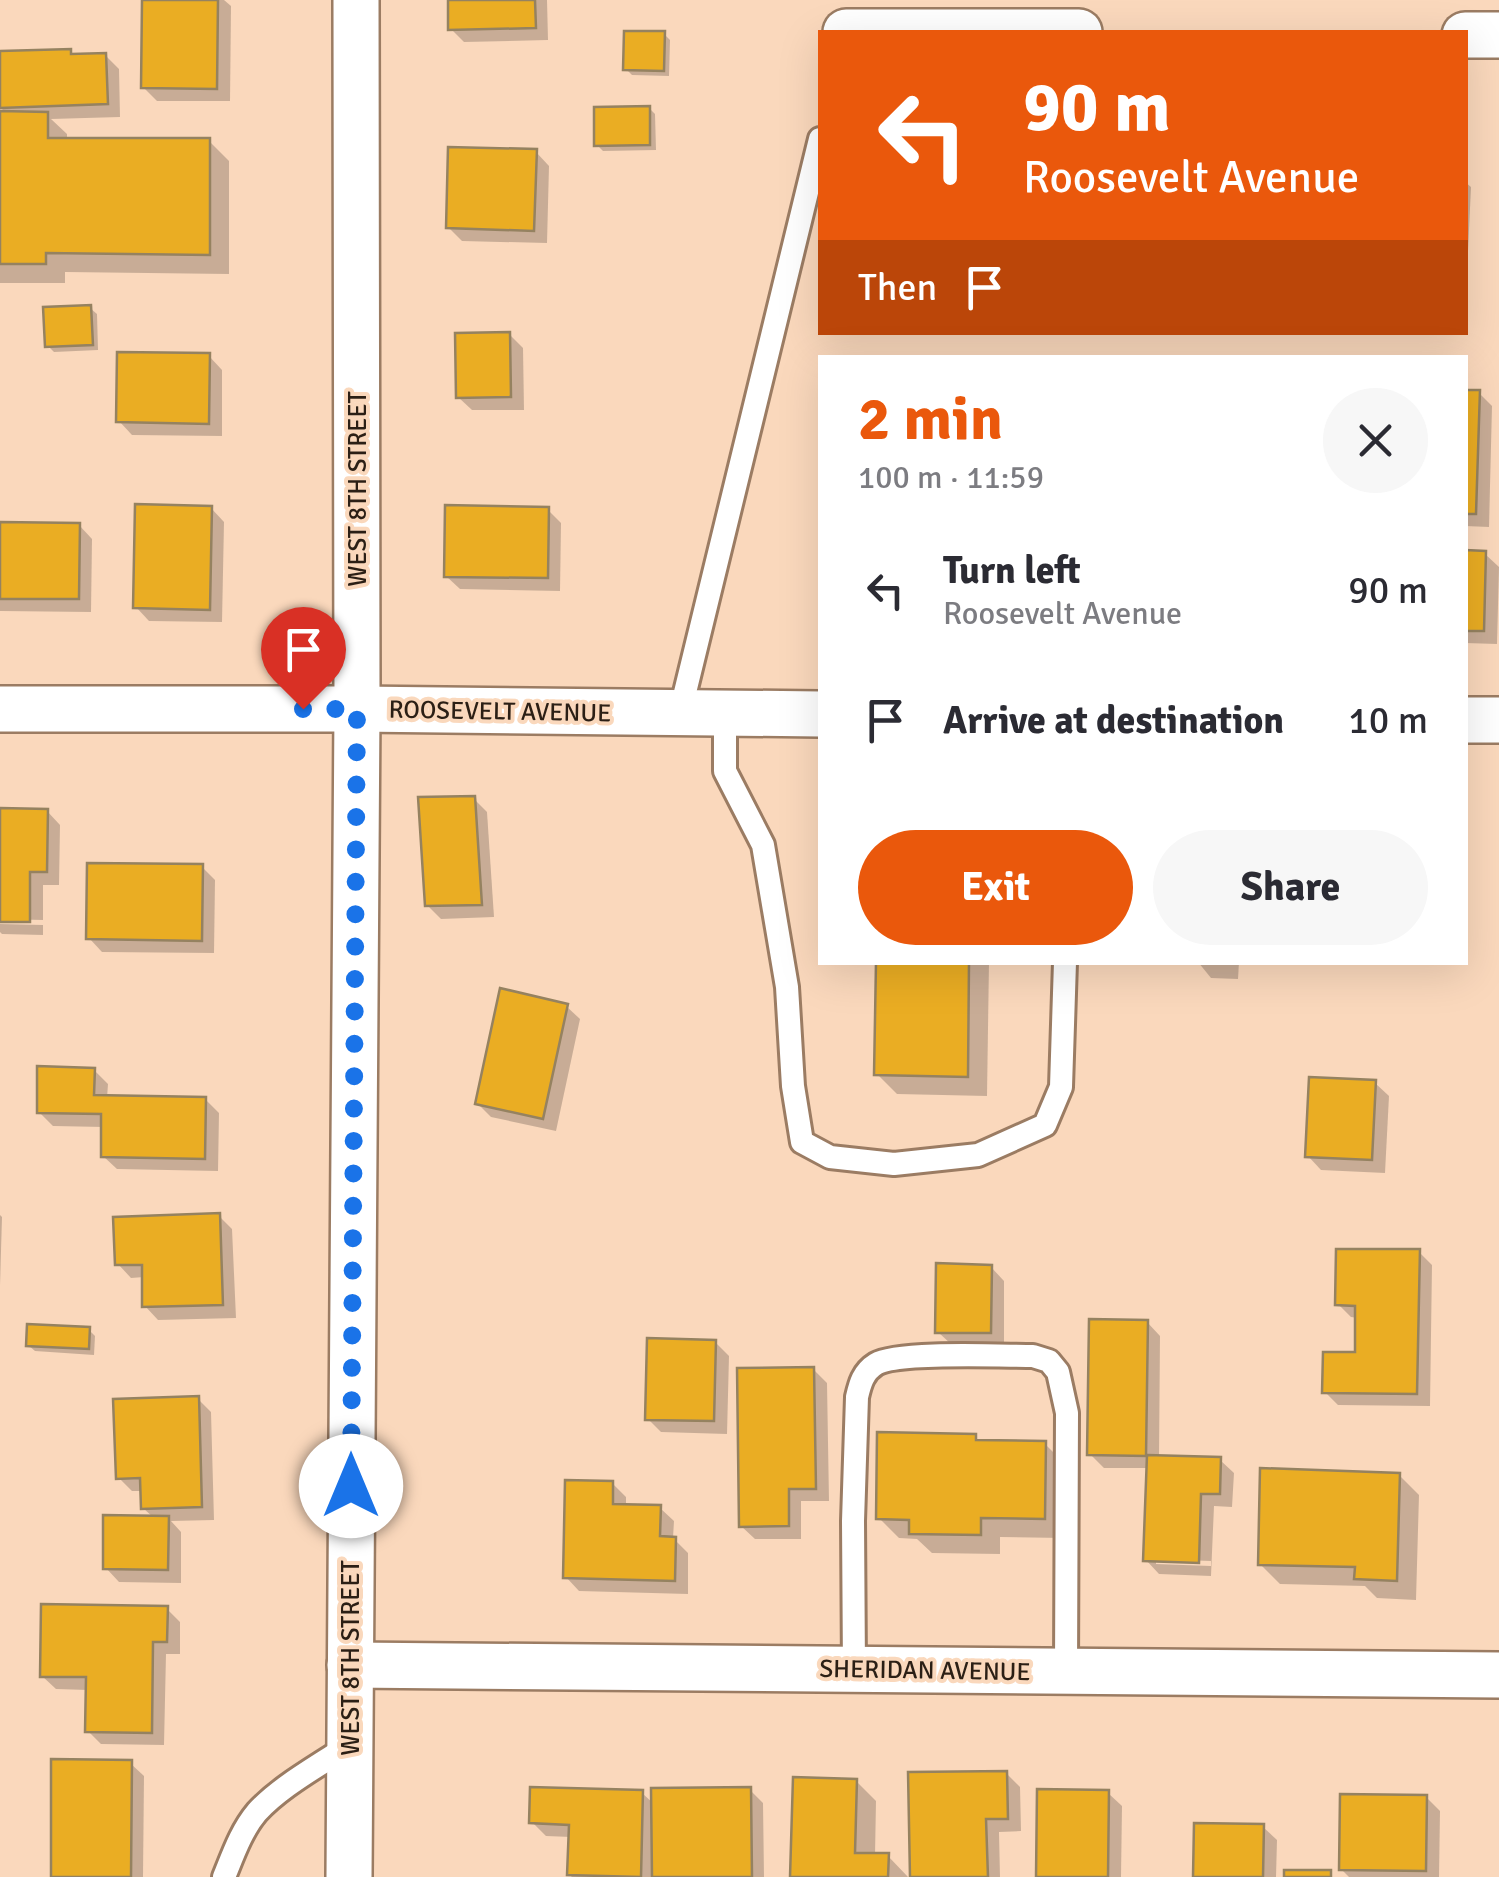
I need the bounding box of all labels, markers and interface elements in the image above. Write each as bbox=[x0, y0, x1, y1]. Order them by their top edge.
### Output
text: 90 m bbox=[1023, 64, 1171, 150]
icon: left bbox=[858, 70, 988, 200]
text: Roosevelt Avenue bbox=[1023, 150, 1359, 205]
icon: arrive bbox=[957, 260, 1012, 315]
text: Then bbox=[858, 264, 937, 311]
text: 2 min bbox=[858, 383, 1003, 457]
button: close bbox=[1323, 388, 1428, 493]
street label: WEST 8TH STREET bbox=[342, 390, 373, 587]
text: 100 m · 11:59 bbox=[858, 458, 1044, 497]
text: Turn left bbox=[943, 547, 1081, 594]
icon: left bbox=[858, 563, 913, 618]
text: 90 m bbox=[1348, 567, 1428, 614]
text: Roosevelt Avenue bbox=[943, 594, 1182, 633]
pin bbox=[261, 607, 346, 710]
icon: arrive bbox=[276, 622, 331, 677]
icon: arrive bbox=[858, 693, 913, 748]
street label: ROOSEVELT AVENUE bbox=[388, 694, 612, 728]
text: Arrive at destination bbox=[943, 697, 1284, 744]
text: 10 m bbox=[1348, 697, 1428, 744]
button: Exit bbox=[858, 830, 1133, 945]
button: Share bbox=[1153, 830, 1428, 945]
position arrow bbox=[299, 1434, 403, 1538]
street label: WEST 8TH STREET bbox=[335, 1559, 366, 1756]
street label: SHERIDAN AVENUE bbox=[819, 1653, 1031, 1687]

